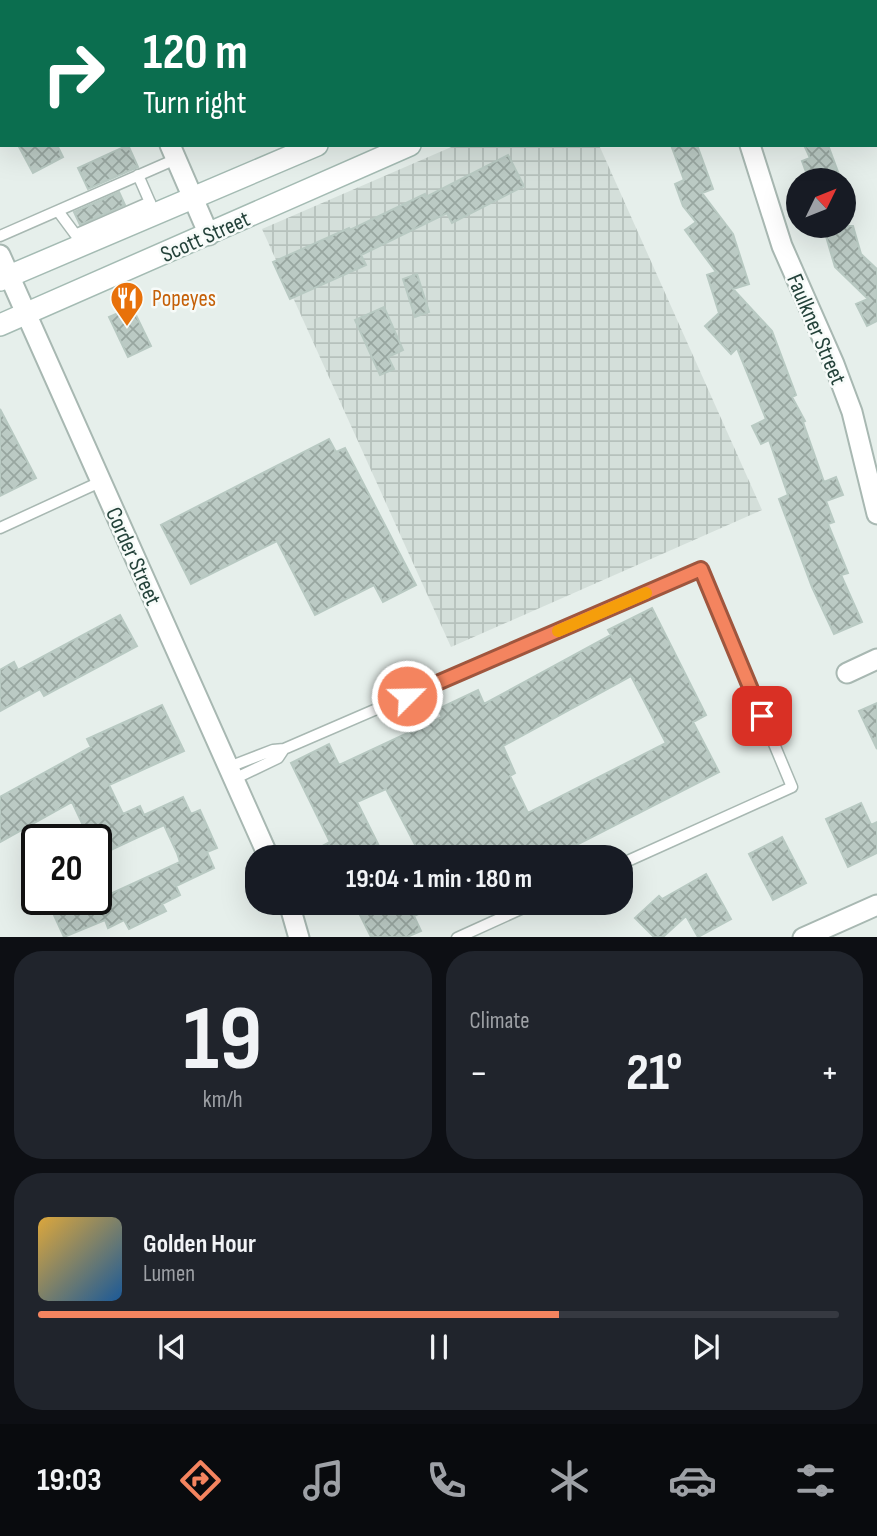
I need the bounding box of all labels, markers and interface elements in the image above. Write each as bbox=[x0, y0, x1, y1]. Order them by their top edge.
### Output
text: 120 m bbox=[143, 24, 248, 83]
icon: right bbox=[28, 28, 119, 119]
text: Turn right bbox=[143, 84, 247, 123]
north arrow bbox=[786, 168, 856, 238]
map controls bbox=[786, 168, 856, 238]
street label: Scott Street bbox=[156, 205, 254, 269]
street label: Faulkner Street bbox=[780, 270, 852, 389]
restaurant icon: Popeyes bbox=[108, 279, 146, 328]
place label: Popeyes bbox=[152, 285, 216, 313]
street label: Corder Street bbox=[99, 503, 167, 610]
position arrow bbox=[370, 659, 444, 733]
pin bbox=[732, 686, 792, 746]
icon: arrive bbox=[743, 697, 781, 735]
speed limit sign: 20 bbox=[21, 824, 112, 915]
text: 19:04 · 1 min · 180 m bbox=[346, 864, 532, 895]
text: 19 bbox=[183, 986, 262, 1095]
text: Climate bbox=[470, 1007, 529, 1035]
text: 21° bbox=[626, 1042, 682, 1105]
text: − bbox=[470, 1051, 488, 1096]
text: + bbox=[820, 1051, 839, 1096]
text: km/h bbox=[203, 1086, 243, 1114]
text: Golden Hour bbox=[143, 1229, 256, 1260]
text: Lumen bbox=[143, 1260, 195, 1288]
icon: previous bbox=[153, 1328, 191, 1366]
icon: pause bbox=[420, 1328, 458, 1366]
icon: next bbox=[687, 1328, 725, 1366]
icon: directions bbox=[176, 1456, 225, 1505]
icon: music bbox=[299, 1456, 348, 1505]
icon: phone bbox=[422, 1456, 471, 1505]
icon: climate bbox=[545, 1456, 594, 1505]
icon: car bbox=[668, 1456, 717, 1505]
icon: filters bbox=[791, 1456, 840, 1505]
text: 19:03 bbox=[37, 1461, 101, 1500]

